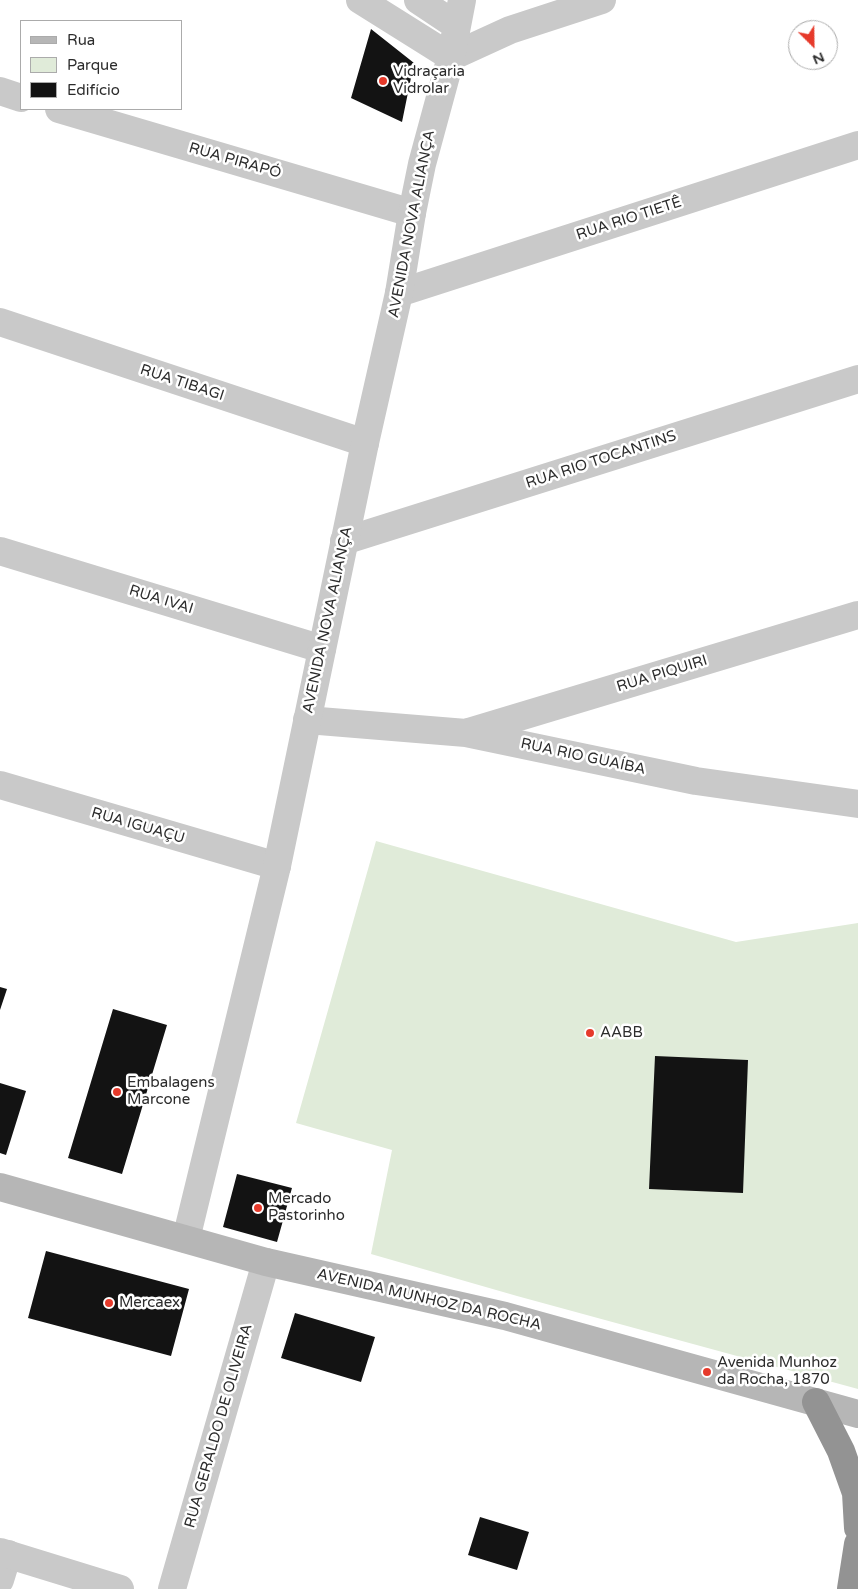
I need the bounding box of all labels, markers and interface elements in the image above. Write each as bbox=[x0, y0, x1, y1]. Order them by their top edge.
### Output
legend bbox=[20, 20, 182, 110]
north arrow bbox=[788, 20, 838, 70]
text: Rua bbox=[67, 31, 95, 49]
text: N bbox=[810, 48, 827, 68]
text: Parque bbox=[67, 56, 118, 74]
place label: Vidraçaria Vidrolar bbox=[393, 63, 465, 98]
marker: Vidraçaria Vidrolar bbox=[377, 75, 389, 87]
text: Edifício bbox=[67, 81, 120, 99]
street label: AVENIDA NOVA ALIANÇA bbox=[385, 129, 439, 319]
street label: RUA PIRAPÓ bbox=[187, 139, 283, 183]
street label: RUA RIO TIETÊ bbox=[574, 194, 684, 244]
street label: RUA TIBAGI bbox=[138, 361, 226, 405]
street label: RUA RIO TOCANTINS bbox=[523, 427, 679, 493]
street label: AVENIDA NOVA ALIANÇA bbox=[299, 525, 357, 715]
street label: RUA IVAI bbox=[127, 582, 195, 618]
street label: RUA PIQUIRI bbox=[614, 652, 710, 696]
street label: RUA RIO GUAÍBA bbox=[519, 735, 647, 779]
street label: RUA IGUAÇU bbox=[89, 804, 187, 848]
place label: AABB bbox=[600, 1024, 643, 1042]
marker: AABB bbox=[584, 1027, 596, 1039]
place label: Embalagens Marcone bbox=[127, 1074, 215, 1109]
marker: Embalagens Marcone bbox=[111, 1086, 123, 1098]
place label: Mercado Pastorinho bbox=[268, 1190, 345, 1225]
marker: Mercado Pastorinho bbox=[252, 1202, 264, 1214]
street label: AVENIDA MUNHOZ DA ROCHA bbox=[315, 1265, 543, 1335]
place label: Mercaex bbox=[119, 1294, 180, 1312]
marker: Mercaex bbox=[103, 1297, 115, 1309]
street label: RUA GERALDO DE OLIVEIRA bbox=[181, 1322, 257, 1530]
place label: Avenida Munhoz da Rocha, 1870 bbox=[717, 1354, 837, 1389]
marker: Avenida Munhoz da Rocha, 1870 bbox=[701, 1366, 713, 1378]

